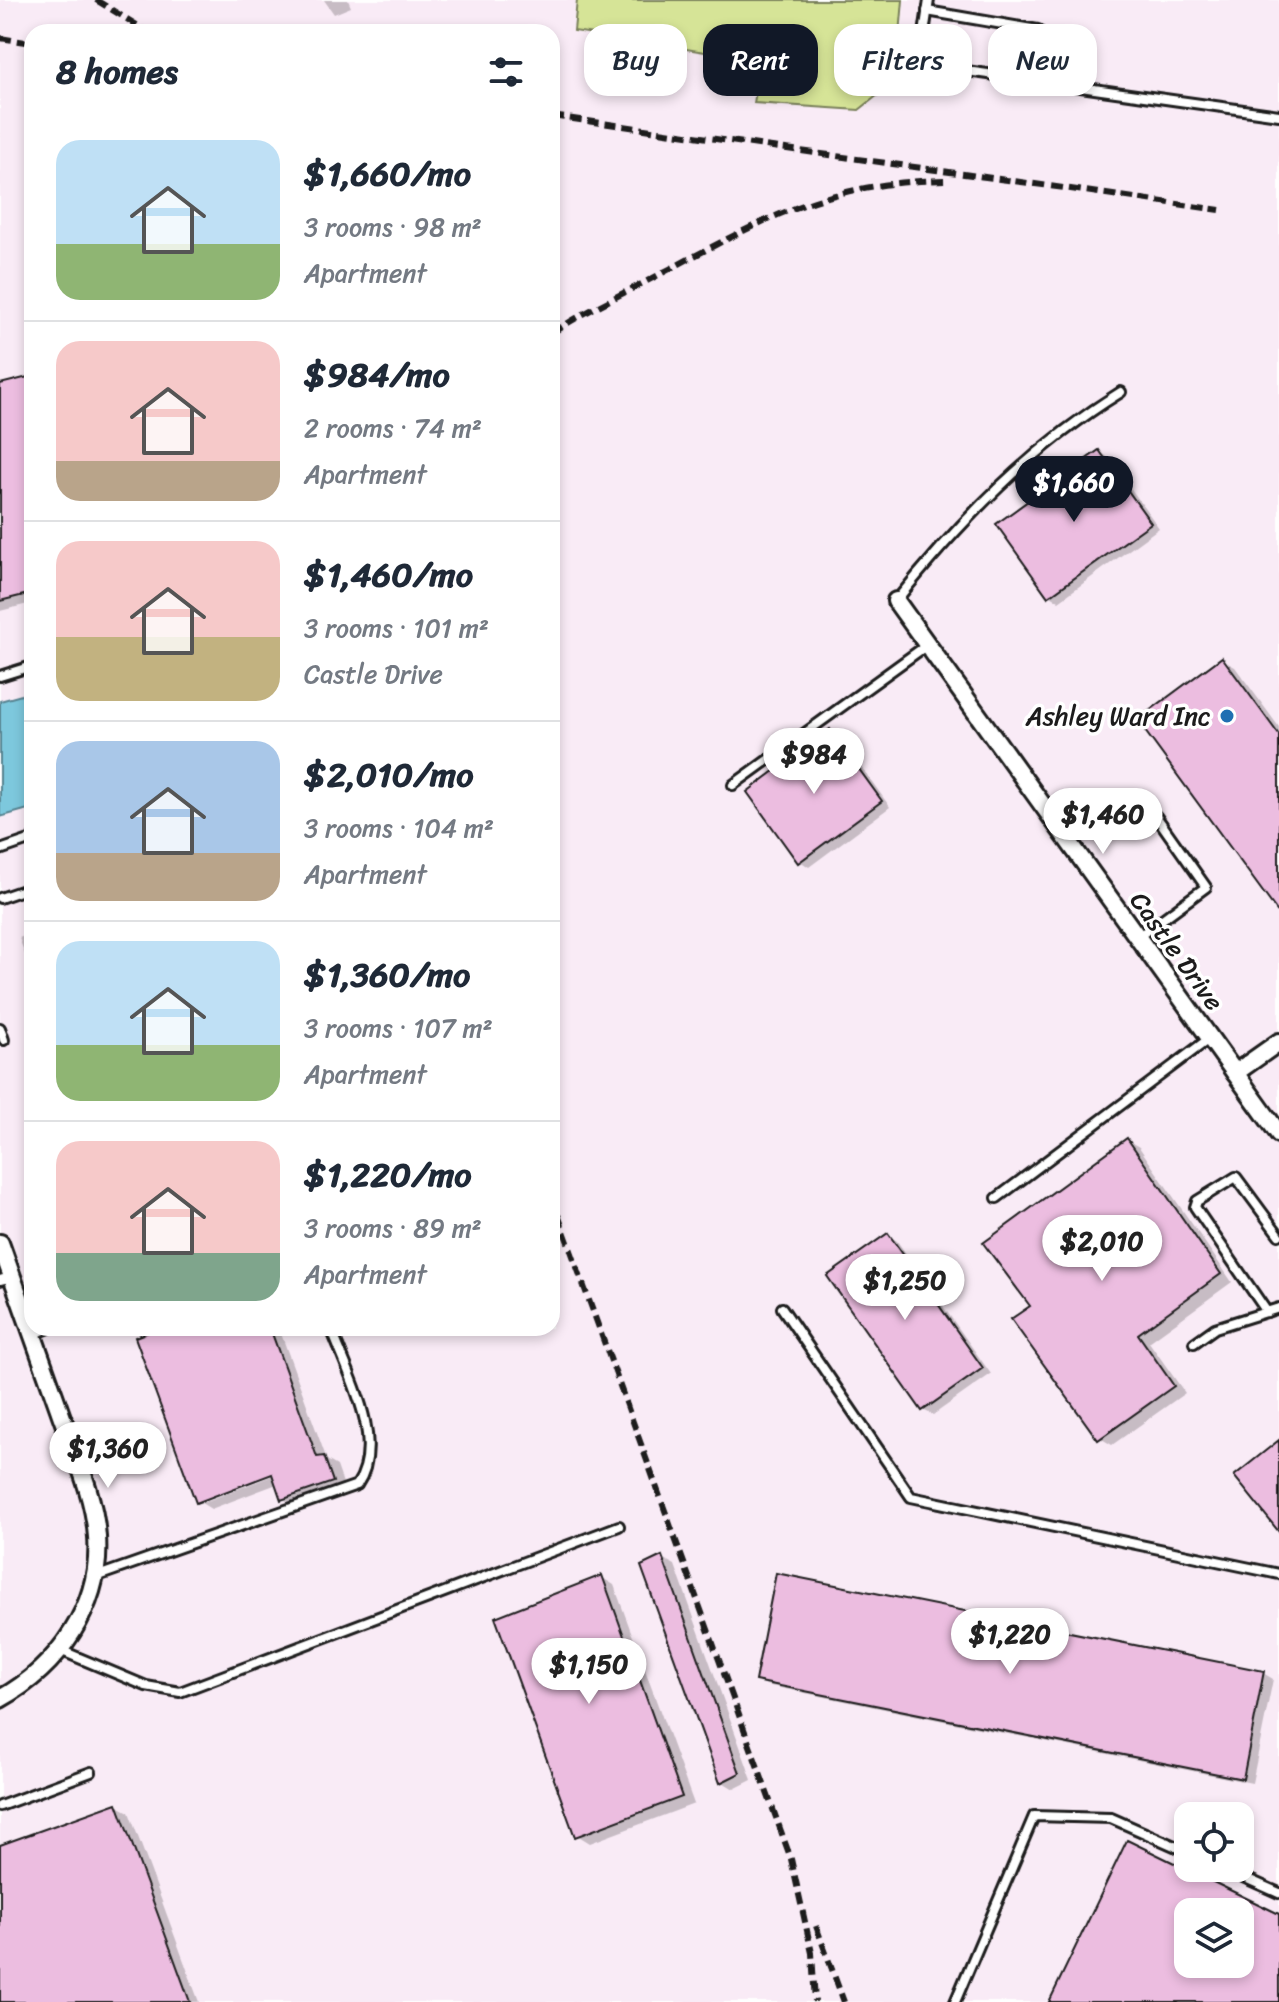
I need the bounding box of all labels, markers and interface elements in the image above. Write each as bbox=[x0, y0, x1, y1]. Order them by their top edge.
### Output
chip: Buy bbox=[584, 24, 687, 96]
chip: Rent bbox=[703, 24, 818, 96]
chip: Filters bbox=[834, 24, 972, 96]
chip: New bbox=[988, 24, 1097, 96]
text: 8 homes bbox=[56, 42, 178, 102]
icon: filters bbox=[484, 50, 528, 94]
text: $1,660/mo bbox=[304, 144, 471, 204]
icon: home bbox=[120, 172, 216, 268]
text: 3 rooms · 98 m² bbox=[304, 204, 482, 250]
text: Apartment bbox=[304, 250, 427, 296]
text: $984/mo bbox=[304, 345, 450, 405]
icon: home bbox=[120, 373, 216, 469]
text: 2 rooms · 74 m² bbox=[304, 405, 482, 451]
text: Apartment bbox=[304, 451, 427, 497]
pin: $1,660 bbox=[1009, 456, 1139, 524]
text: $1,660 bbox=[1033, 459, 1115, 505]
text: $1,460/mo bbox=[304, 545, 473, 605]
icon: home bbox=[120, 573, 216, 669]
text: 3 rooms · 101 m² bbox=[304, 605, 489, 651]
text: Castle Drive bbox=[304, 651, 443, 697]
place label: Ashley Ward Inc bbox=[1025, 693, 1211, 739]
marker: Ashley Ward Inc bbox=[1218, 707, 1236, 725]
pin: $984 bbox=[767, 728, 861, 796]
text: $984 bbox=[781, 731, 847, 777]
text: $2,010/mo bbox=[304, 745, 473, 805]
icon: home bbox=[120, 773, 216, 869]
pin: $1,460 bbox=[1038, 788, 1168, 856]
text: $1,460 bbox=[1061, 791, 1145, 837]
text: 3 rooms · 104 m² bbox=[304, 805, 494, 851]
text: Apartment bbox=[304, 851, 427, 897]
street label: Castle Drive bbox=[1118, 881, 1236, 1021]
text: $1,360/mo bbox=[304, 945, 470, 1005]
icon: home bbox=[120, 973, 216, 1069]
text: 3 rooms · 107 m² bbox=[304, 1005, 493, 1051]
text: Apartment bbox=[304, 1051, 427, 1097]
text: $1,220/mo bbox=[304, 1145, 472, 1205]
icon: home bbox=[120, 1173, 216, 1269]
text: 3 rooms · 89 m² bbox=[304, 1205, 482, 1251]
pin: $2,010 bbox=[1037, 1215, 1167, 1283]
text: $2,010 bbox=[1060, 1218, 1144, 1264]
text: Apartment bbox=[304, 1251, 427, 1297]
pin: $1,250 bbox=[840, 1254, 970, 1322]
text: $1,250 bbox=[864, 1257, 946, 1303]
pin: $1,360 bbox=[43, 1422, 173, 1490]
text: $1,360 bbox=[67, 1425, 149, 1471]
pin: $1,220 bbox=[945, 1608, 1075, 1676]
text: $1,220 bbox=[969, 1611, 1051, 1657]
pin: $1,150 bbox=[524, 1638, 654, 1706]
text: $1,150 bbox=[549, 1641, 629, 1687]
map controls bbox=[1174, 1802, 1254, 1978]
button: locate bbox=[1174, 1802, 1254, 1882]
button: layers bbox=[1174, 1898, 1254, 1978]

